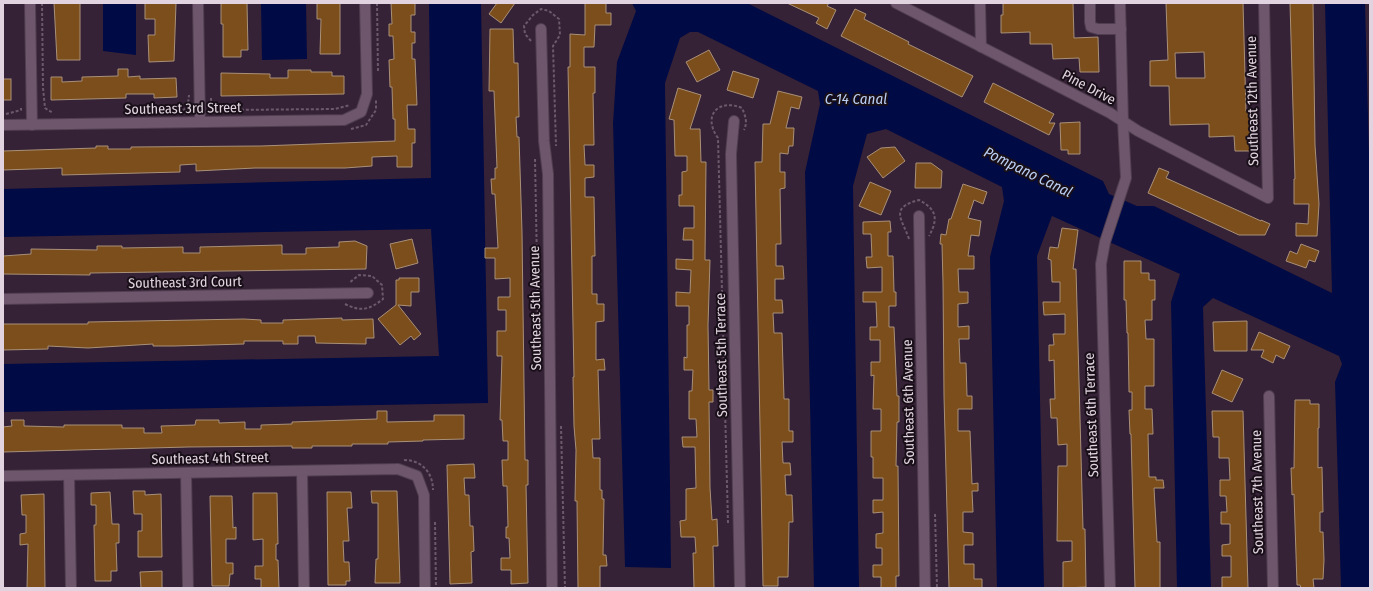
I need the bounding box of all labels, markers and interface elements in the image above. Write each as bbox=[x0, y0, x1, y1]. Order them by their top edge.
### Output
street label: Southeast 12th Avenue bbox=[1243, 36, 1262, 166]
street label: Pine Drive bbox=[1059, 66, 1118, 109]
water label: C-14 Canal bbox=[825, 90, 887, 108]
street label: Southeast 3rd Street bbox=[124, 99, 242, 118]
water label: Pompano Canal bbox=[981, 143, 1075, 201]
street label: Southeast 5th Avenue bbox=[526, 245, 545, 370]
street label: Southeast 3rd Court bbox=[128, 273, 242, 292]
street label: Southeast 5th Terrace bbox=[712, 293, 731, 417]
street label: Southeast 6th Avenue bbox=[899, 339, 918, 465]
street label: Southeast 6th Terrace bbox=[1081, 352, 1102, 478]
street label: Southeast 7th Avenue bbox=[1248, 430, 1267, 554]
street label: Southeast 4th Street bbox=[151, 449, 269, 468]

